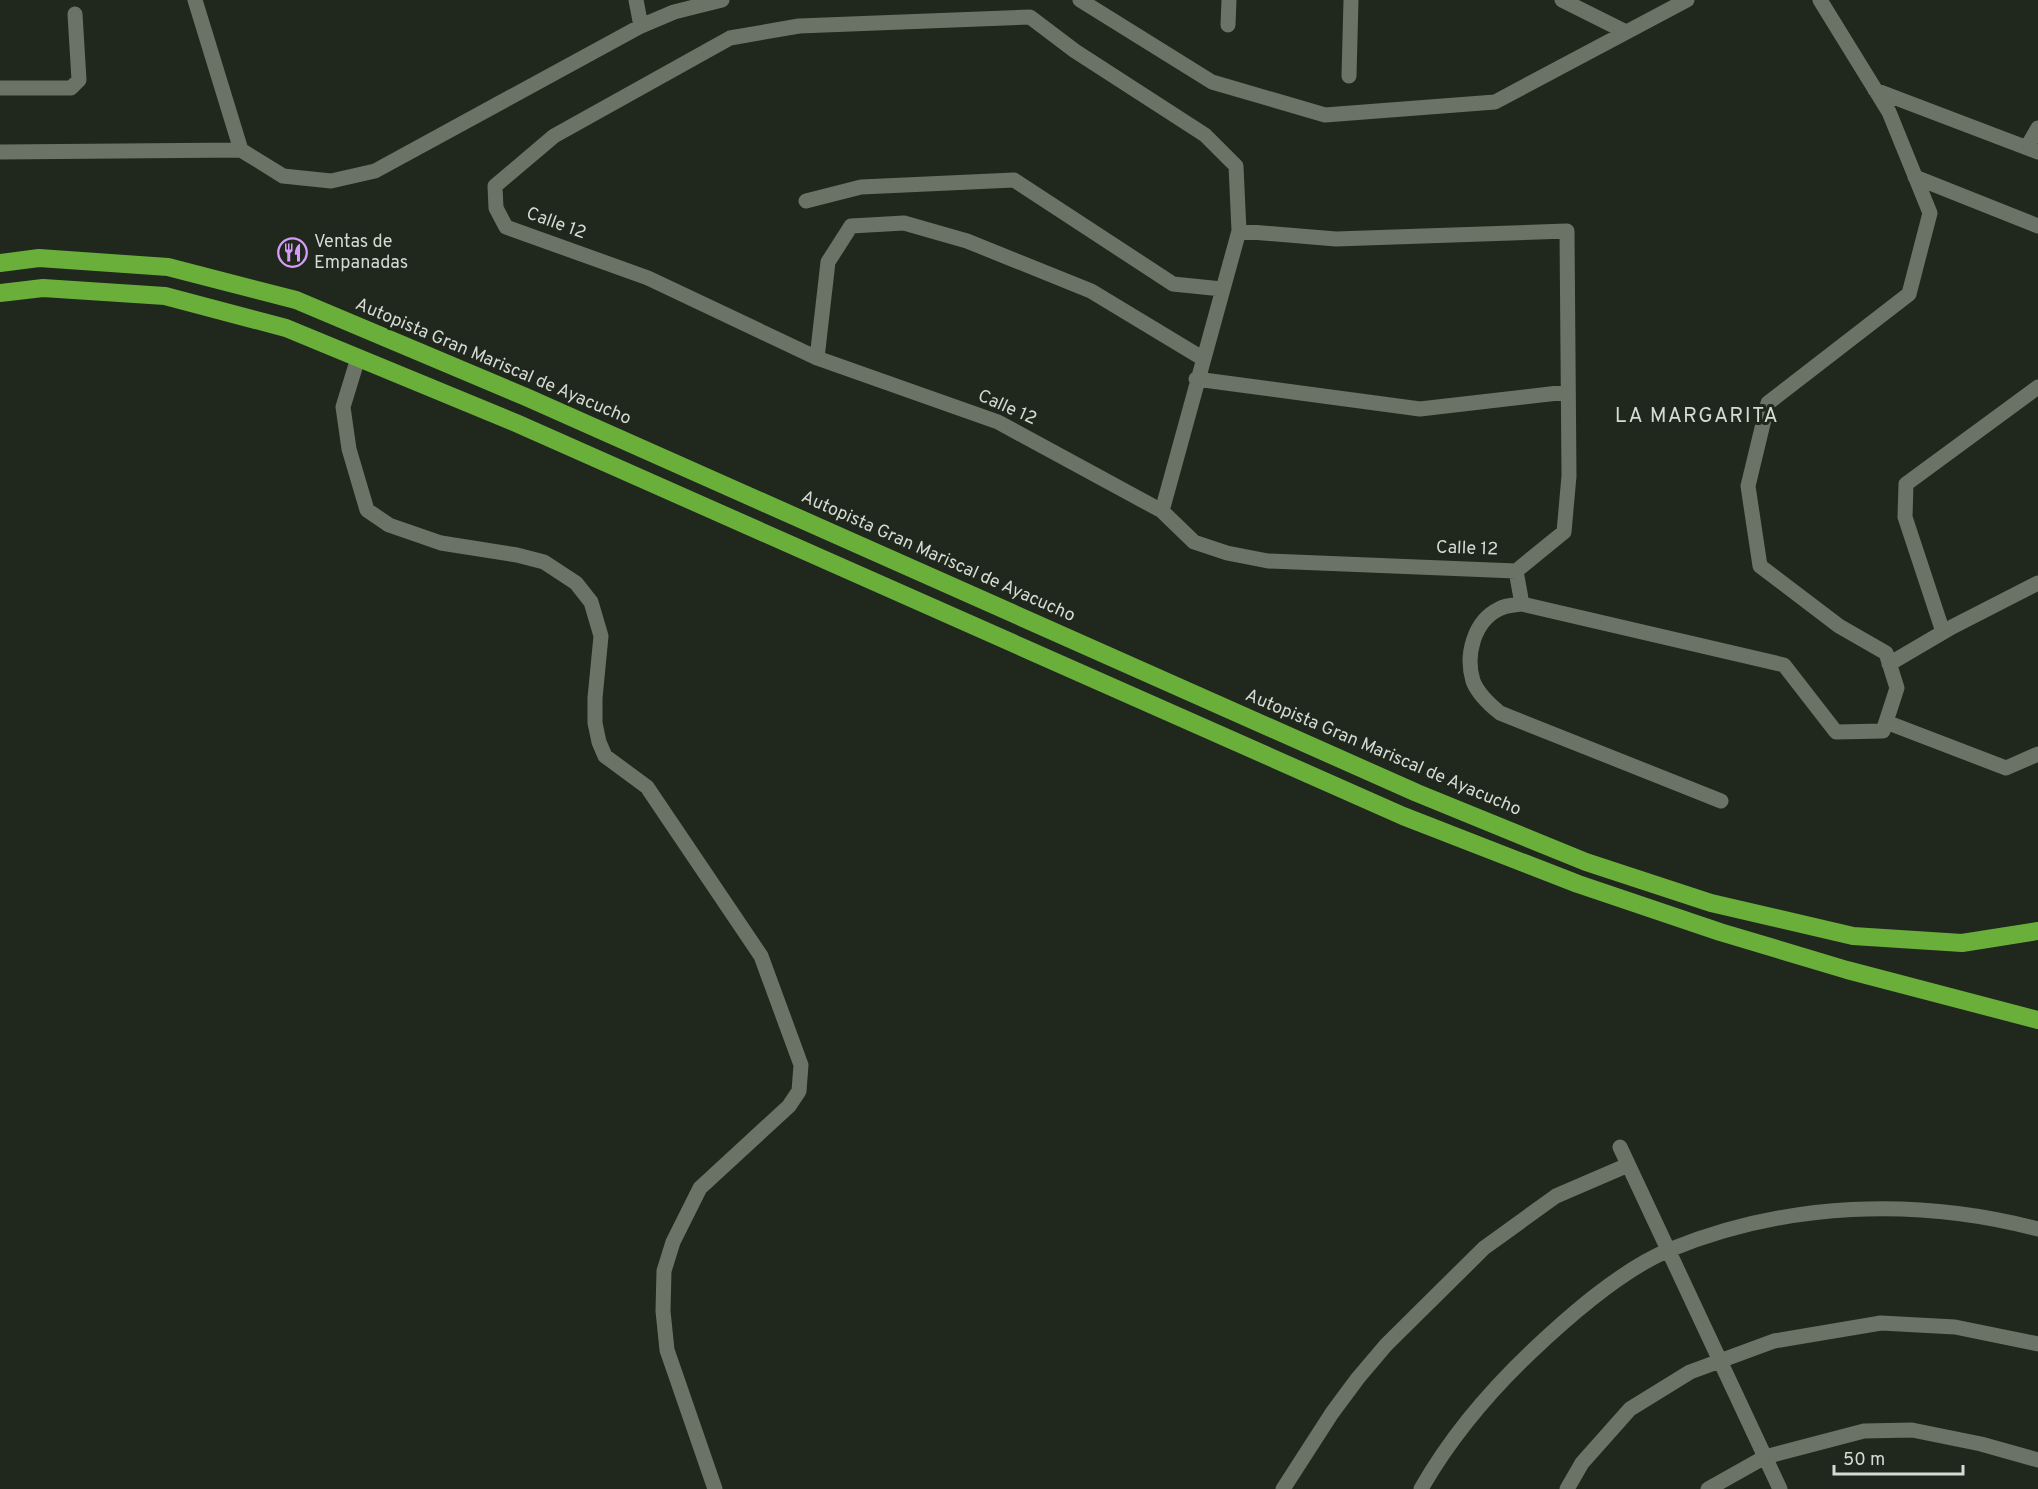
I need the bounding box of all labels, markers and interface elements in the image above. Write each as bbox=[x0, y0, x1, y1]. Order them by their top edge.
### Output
street label: Calle 12 bbox=[523, 203, 589, 245]
place label: Ventas de Empanadas bbox=[314, 231, 408, 275]
restaurant icon: Ventas de Empanadas bbox=[277, 236, 309, 268]
street label: Autopista Gran Mariscal de Ayacucho bbox=[351, 293, 635, 431]
street label: Calle 12 bbox=[974, 385, 1040, 431]
district label: LA MARGARITA bbox=[1615, 403, 1779, 430]
street label: Autopista Gran Mariscal de Ayacucho bbox=[797, 486, 1079, 628]
street label: Calle 12 bbox=[1436, 536, 1498, 562]
street label: Autopista Gran Mariscal de Ayacucho bbox=[1241, 684, 1525, 822]
scale bar bbox=[1834, 1438, 1963, 1476]
text: 50 m bbox=[1843, 1449, 1885, 1472]

